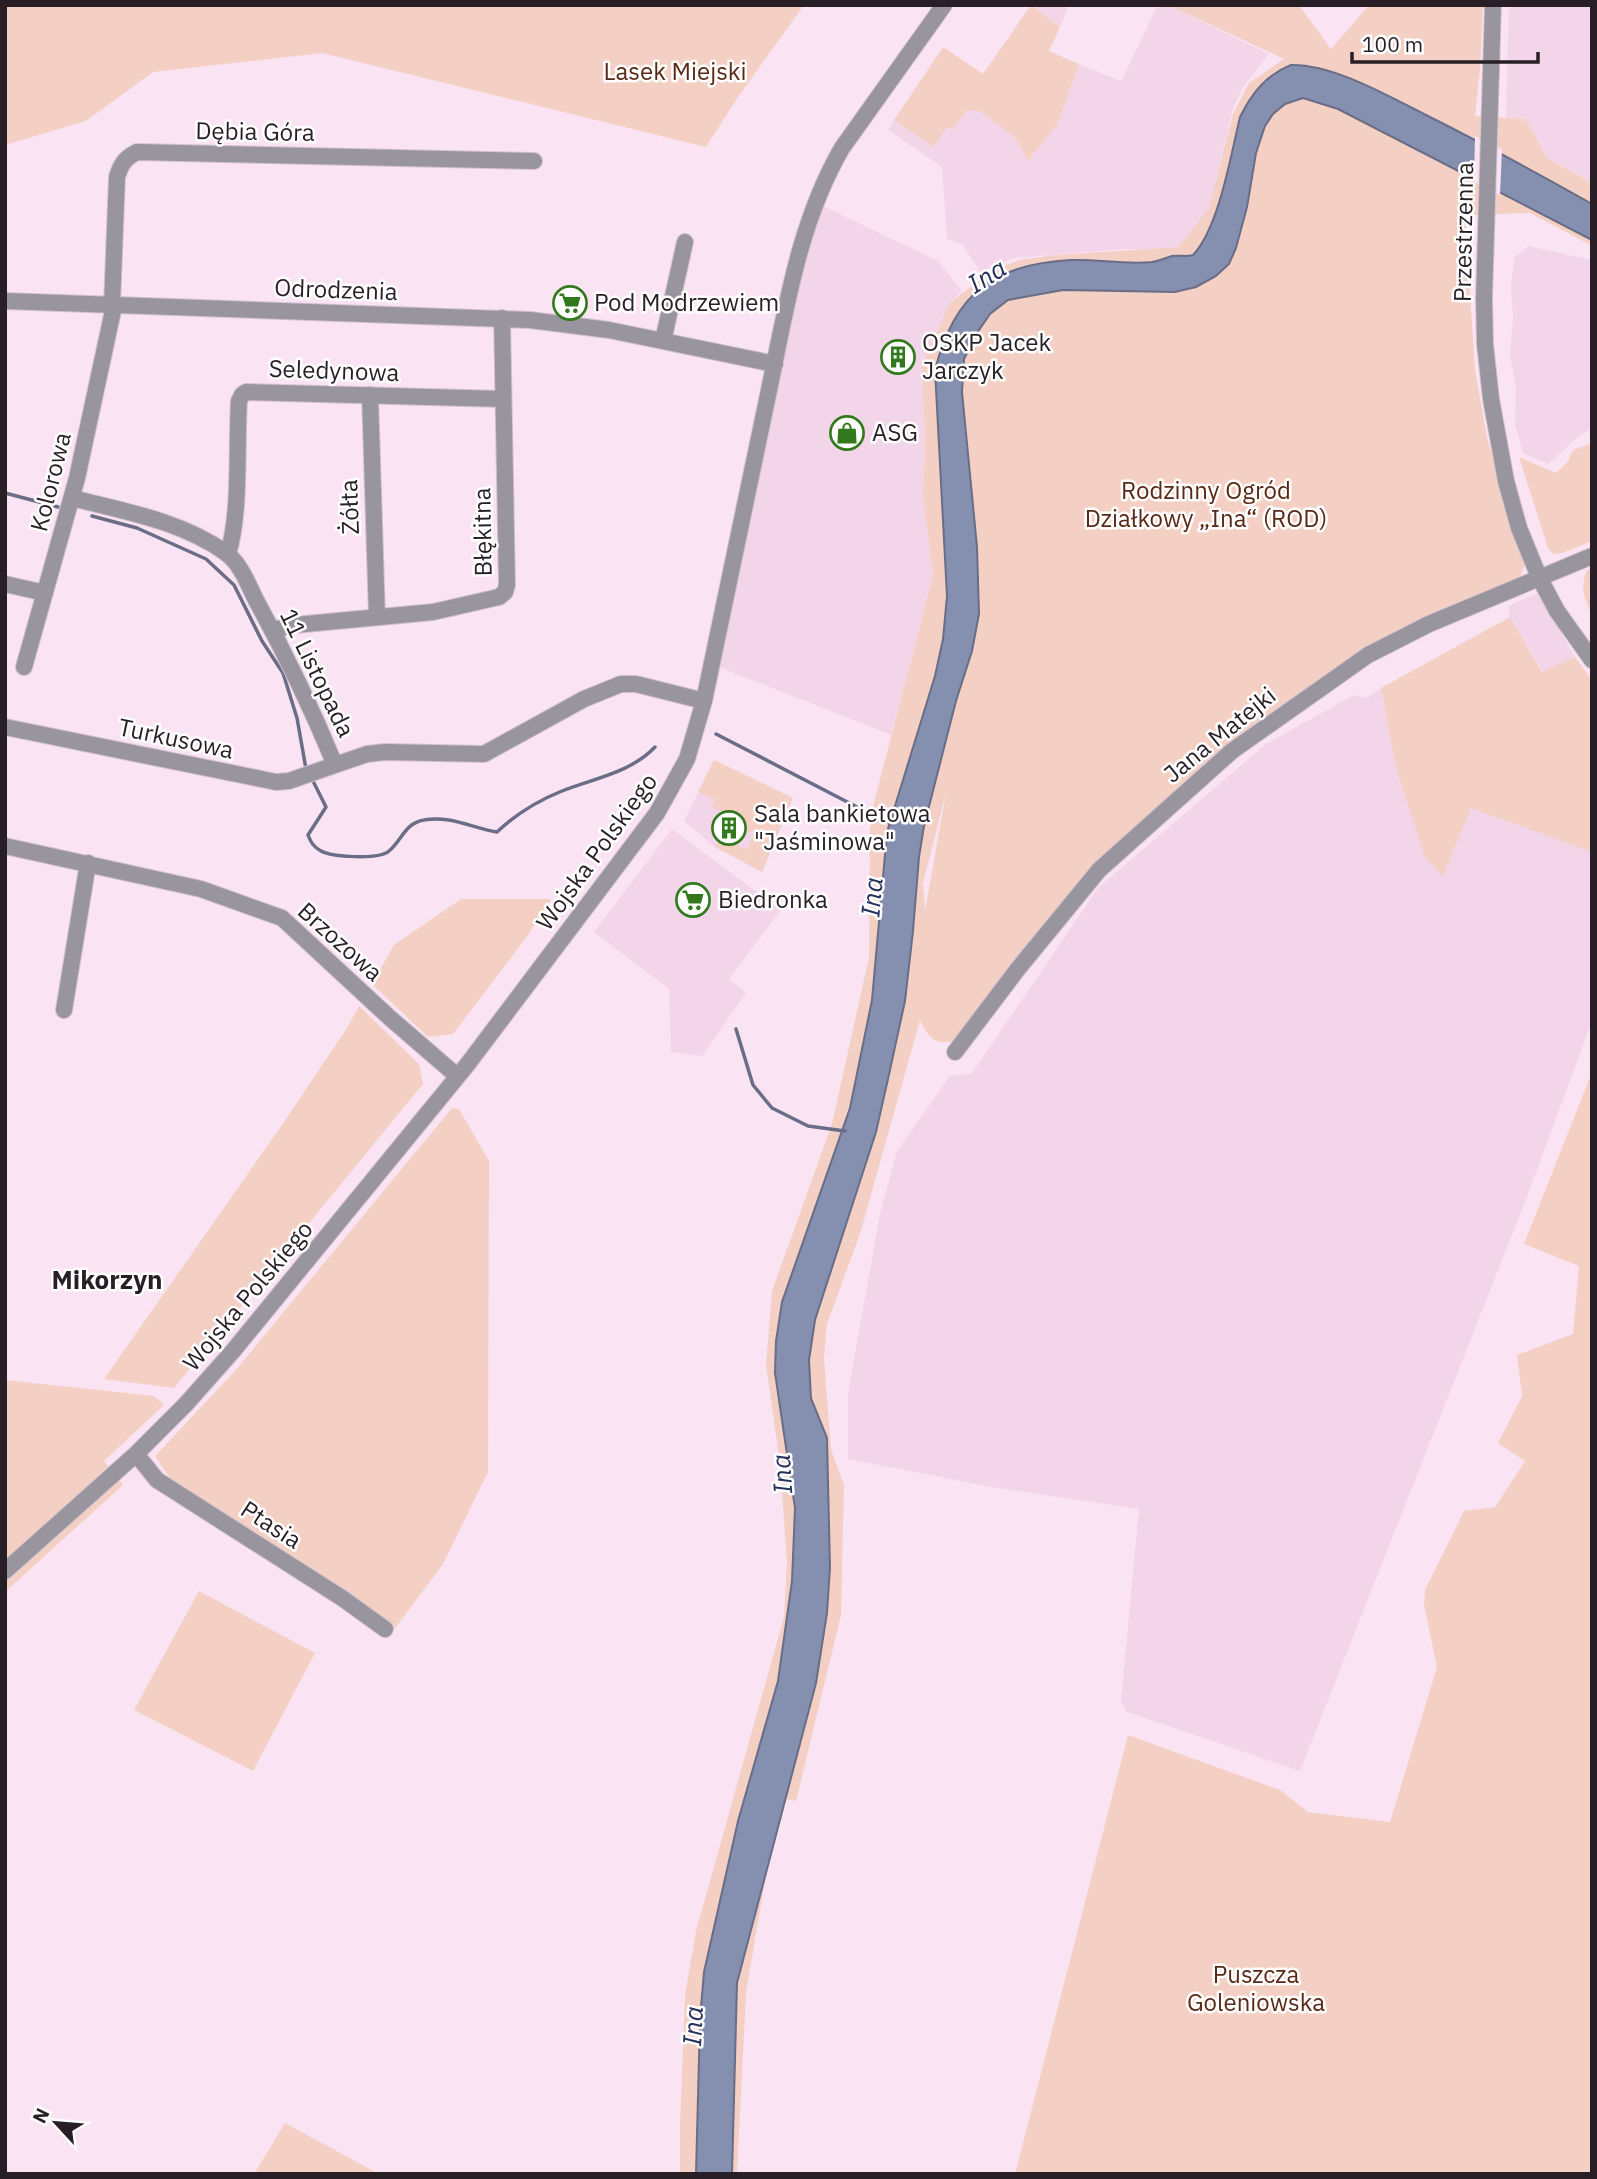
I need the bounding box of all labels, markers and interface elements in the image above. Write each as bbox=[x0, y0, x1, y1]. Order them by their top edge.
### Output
scale bar bbox=[1352, 21, 1538, 65]
text: 100 m bbox=[1362, 30, 1423, 58]
park label: Lasek Miejski bbox=[604, 55, 747, 87]
street label: Dębia Góra bbox=[195, 114, 315, 148]
street label: Przestrzenna bbox=[1446, 161, 1480, 302]
water label: Ina bbox=[961, 250, 1012, 300]
street label: Odrodzenia bbox=[274, 271, 398, 307]
supermarket icon: Pod Modrzewiem bbox=[551, 284, 589, 322]
place label: Pod Modrzewiem bbox=[594, 286, 779, 318]
place label: OSKP Jacek Jarczyk bbox=[922, 326, 1052, 386]
building icon: OSKP Jacek Jarczyk bbox=[879, 338, 917, 376]
street label: Seledynowa bbox=[268, 352, 400, 388]
shop icon: ASG bbox=[828, 414, 866, 452]
place label: ASG bbox=[872, 416, 918, 448]
street label: Kolorowa bbox=[22, 429, 78, 535]
park label: Rodzinny Ogród Działkowy „Ina“ (ROD) bbox=[1085, 474, 1327, 534]
street label: Żółta bbox=[332, 479, 366, 535]
street label: Błękitna bbox=[465, 487, 499, 577]
street label: 11 Listopada bbox=[273, 603, 363, 742]
street label: Jana Matejki bbox=[1157, 679, 1282, 789]
street label: Turkusowa bbox=[116, 710, 237, 766]
street label: Wojska Polskiego bbox=[528, 766, 664, 936]
place label: Sala bankietowa "Jaśminowa" bbox=[754, 797, 931, 857]
building icon: Sala bankietowa "Jaśminowa" bbox=[710, 809, 748, 847]
water label: Ina bbox=[852, 876, 890, 918]
supermarket icon: Biedronka bbox=[674, 881, 712, 919]
place label: Biedronka bbox=[718, 883, 828, 915]
street label: Brzozowa bbox=[291, 895, 390, 988]
street label: Wojska Polskiego bbox=[175, 1214, 319, 1377]
district label: Mikorzyn bbox=[51, 1262, 163, 1296]
water label: Ina bbox=[763, 1453, 799, 1495]
street label: Ptasia bbox=[235, 1493, 308, 1556]
park label: Puszcza Goleniowska bbox=[1187, 1958, 1325, 2018]
water label: Ina bbox=[674, 2005, 710, 2047]
north arrow bbox=[21, 2088, 91, 2158]
text: N bbox=[27, 2104, 55, 2127]

